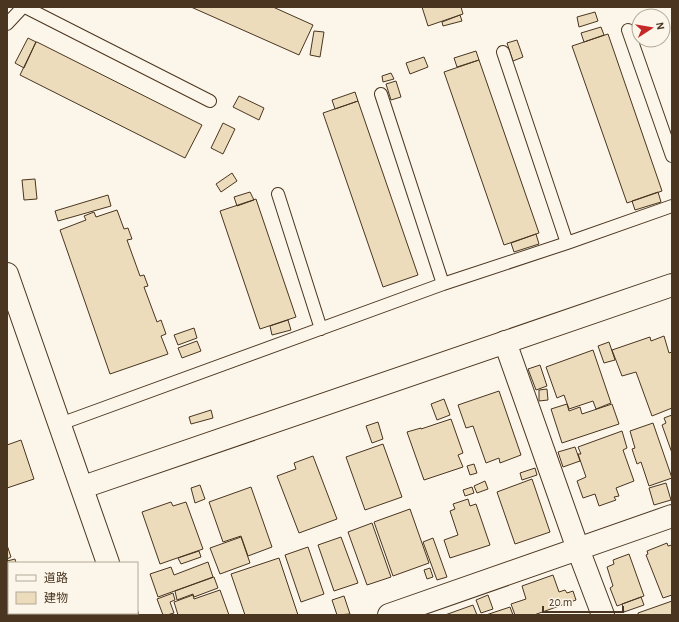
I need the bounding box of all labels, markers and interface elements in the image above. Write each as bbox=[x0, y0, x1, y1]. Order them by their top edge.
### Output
north arrow bbox=[631, 8, 671, 48]
text: N bbox=[654, 21, 666, 31]
legend bbox=[8, 562, 138, 614]
text: 道路 bbox=[44, 571, 68, 584]
scale bar bbox=[543, 588, 623, 614]
text: 建物 bbox=[44, 591, 68, 604]
text: 20 m bbox=[549, 596, 572, 608]

